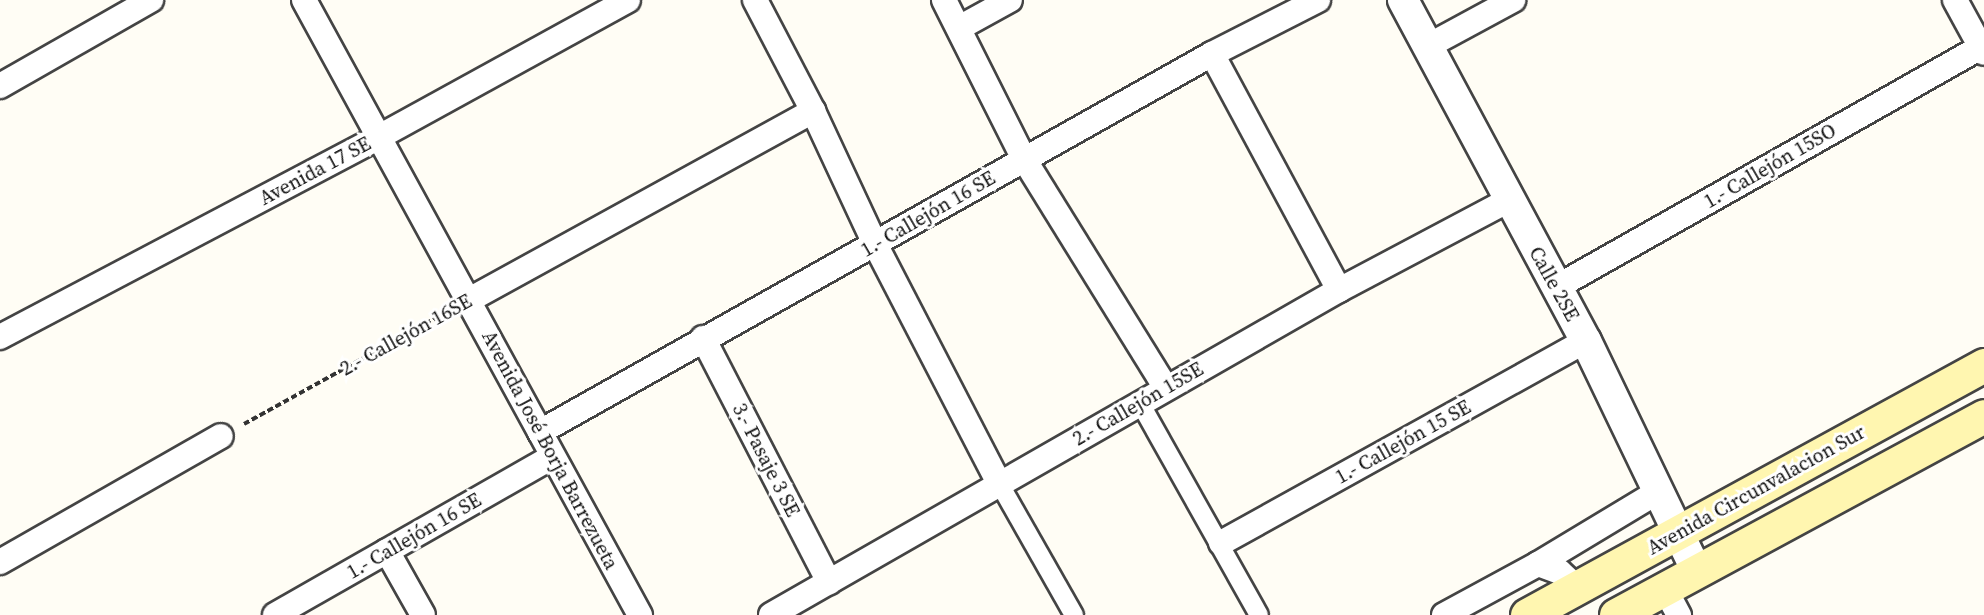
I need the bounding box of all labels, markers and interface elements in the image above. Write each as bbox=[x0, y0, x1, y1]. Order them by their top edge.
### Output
street label: 1.- Callejón 15SO bbox=[1700, 118, 1840, 214]
street label: Avenida 17 SE bbox=[255, 132, 375, 210]
street label: 1.- Callejón 16 SE bbox=[857, 166, 999, 262]
street label: Calle 2SE bbox=[1524, 242, 1584, 326]
street label: 2.- Callejón 16SE bbox=[336, 289, 476, 381]
street label: Avenida José Borja Barrezueta bbox=[477, 326, 623, 574]
street label: 2.- Callejón 15SE bbox=[1069, 357, 1207, 451]
street label: 1.- Callejón 15 SE bbox=[1331, 395, 1475, 489]
street label: 3.- Pasaje 3 SE bbox=[727, 399, 805, 521]
street label: Avenida Circunvalacion Sur bbox=[1643, 420, 1869, 560]
street label: 1.- Callejón 16 SE bbox=[343, 488, 485, 584]

